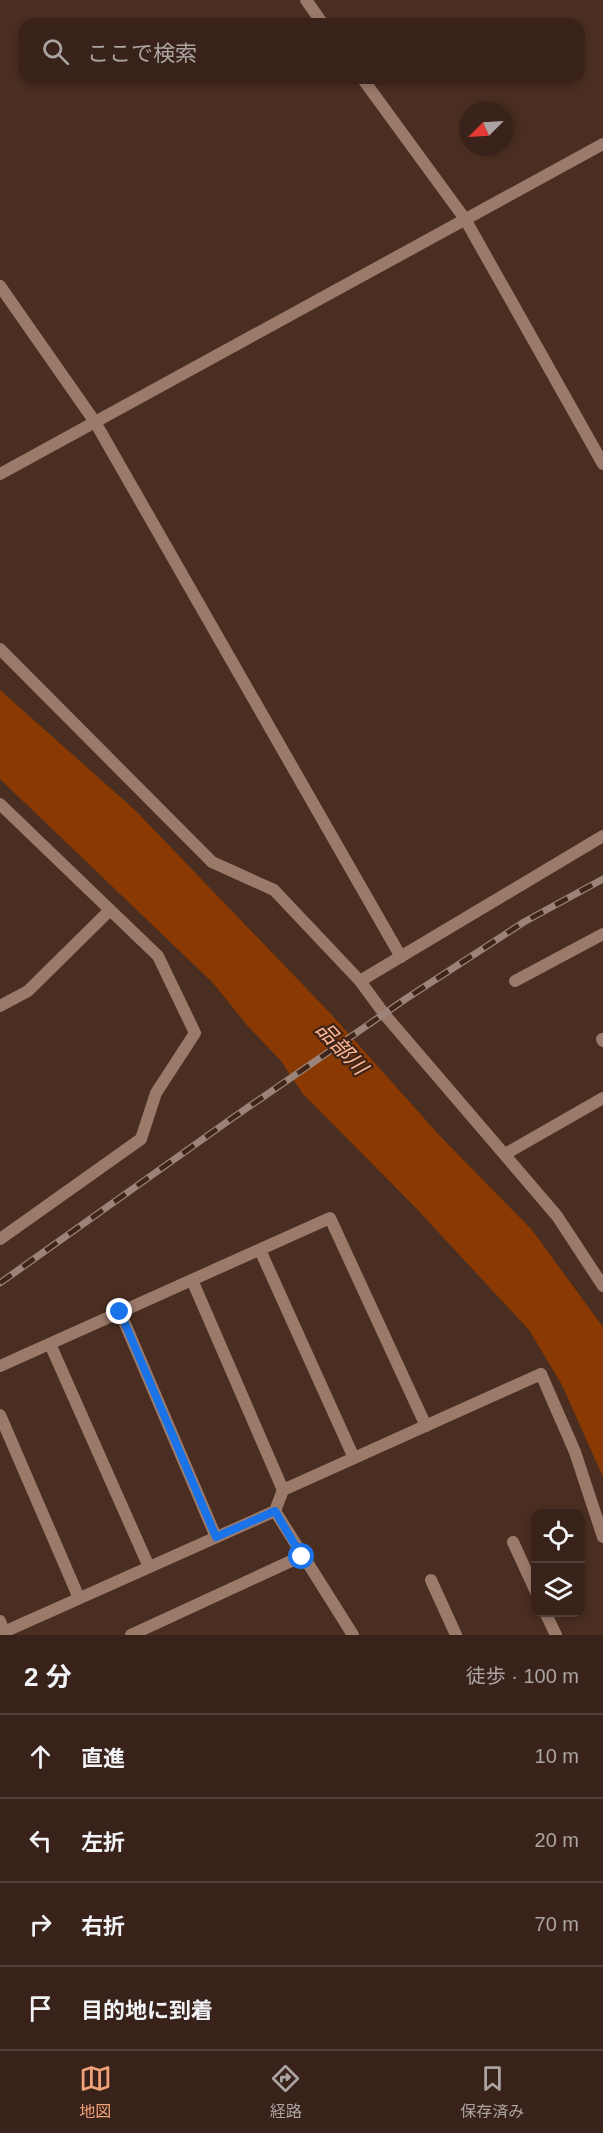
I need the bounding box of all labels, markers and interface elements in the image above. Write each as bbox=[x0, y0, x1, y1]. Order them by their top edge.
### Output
search box bbox=[18, 18, 585, 84]
icon: search bbox=[39, 35, 72, 68]
text: ここで検索 bbox=[87, 41, 197, 66]
north arrow bbox=[459, 102, 513, 156]
water label: 品部川 bbox=[312, 1017, 373, 1080]
route end bbox=[106, 1298, 132, 1324]
map controls bbox=[531, 1509, 585, 1617]
button: locate bbox=[531, 1509, 585, 1563]
route start bbox=[288, 1543, 314, 1569]
button: layers bbox=[531, 1563, 585, 1617]
text: 2 分 bbox=[24, 1662, 72, 1692]
text: 徒歩 · 100 m bbox=[466, 1665, 579, 1687]
icon: ahead bbox=[24, 1740, 57, 1773]
text: 10 m bbox=[535, 1745, 579, 1767]
text: 直進 bbox=[81, 1746, 125, 1771]
icon: left bbox=[24, 1824, 57, 1857]
text: 20 m bbox=[535, 1829, 579, 1851]
text: 左折 bbox=[81, 1830, 125, 1855]
icon: right bbox=[24, 1908, 57, 1941]
text: 70 m bbox=[535, 1913, 579, 1935]
text: 右折 bbox=[81, 1914, 125, 1939]
icon: arrive bbox=[24, 1992, 57, 2025]
text: 目的地に到着 bbox=[81, 1998, 213, 2023]
tab: 地図 bbox=[79, 2062, 112, 2122]
tab: 経路 bbox=[269, 2062, 302, 2122]
tab: 保存済み bbox=[460, 2062, 524, 2122]

